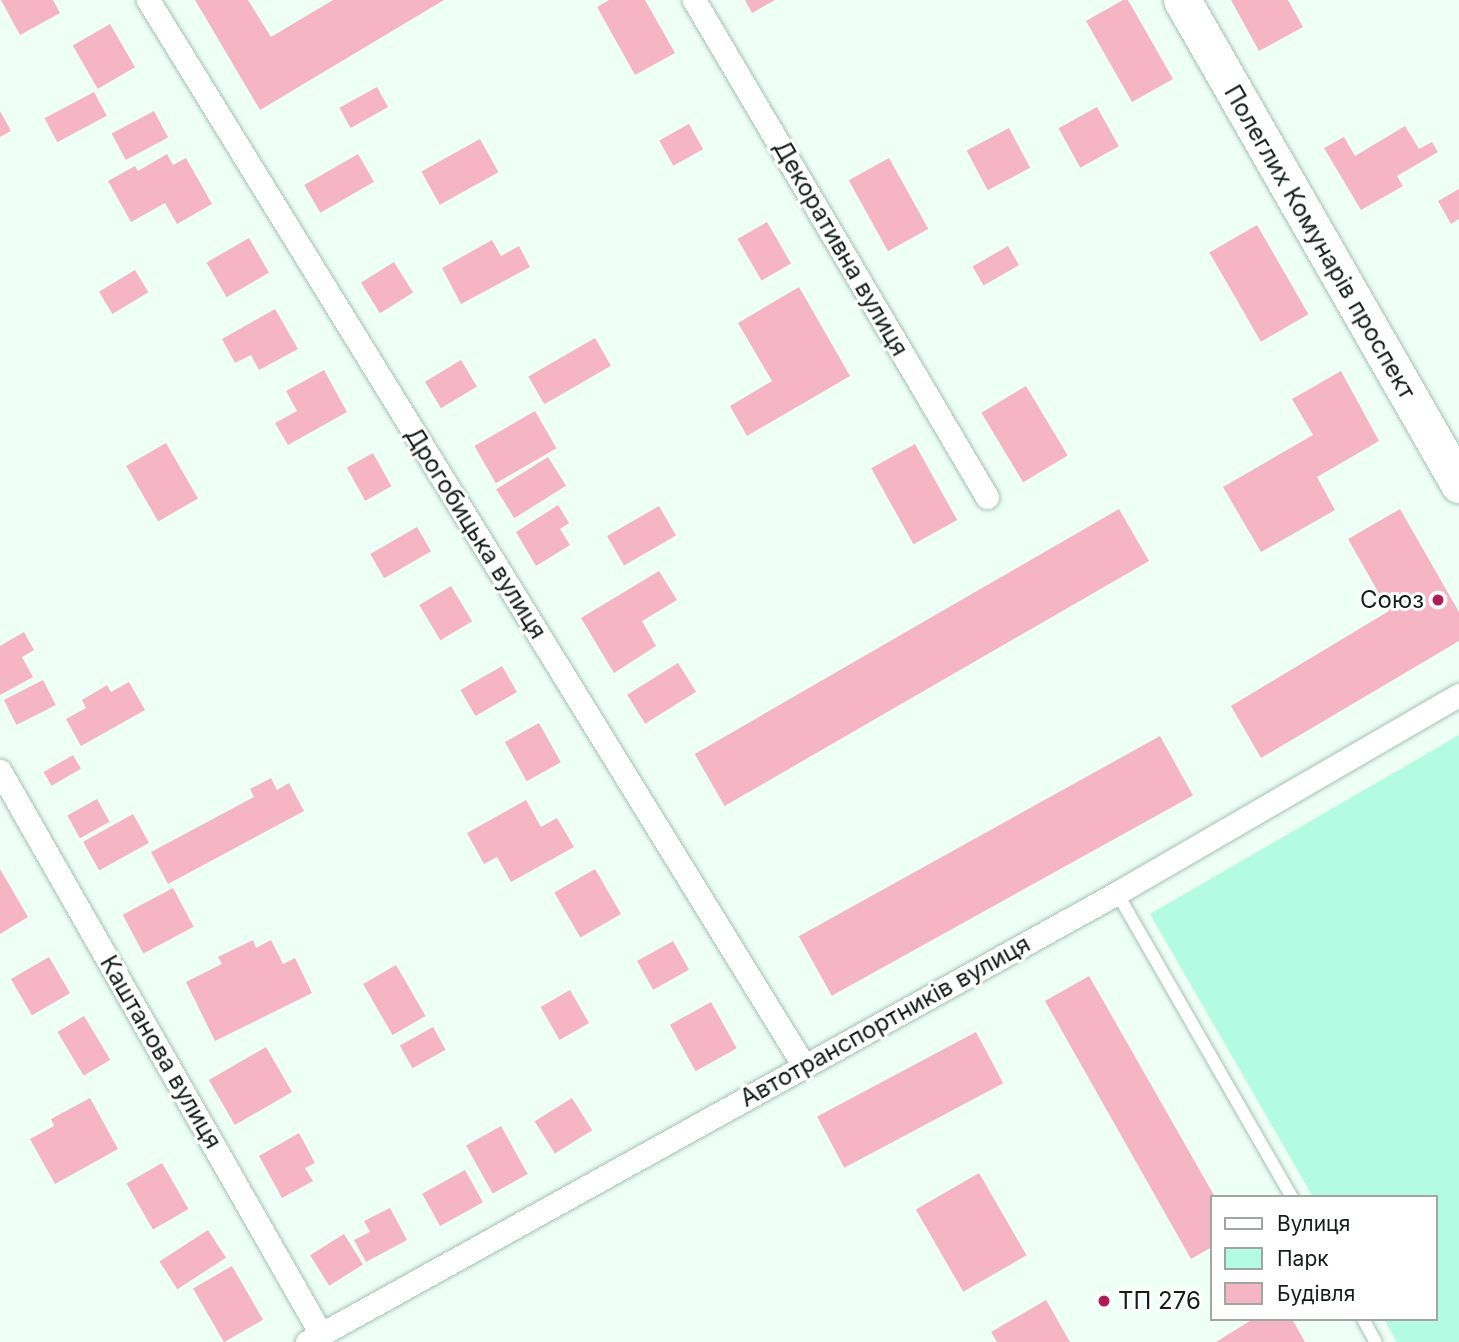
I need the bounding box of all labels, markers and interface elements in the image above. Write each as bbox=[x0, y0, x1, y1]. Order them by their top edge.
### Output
street label: Полеглих Комунарів проспект bbox=[1218, 80, 1422, 404]
street label: Декоративна вулиця bbox=[767, 135, 915, 361]
street label: Дрогобицька вулиця bbox=[399, 422, 553, 644]
place label: Союз bbox=[1360, 586, 1424, 614]
marker: Союз bbox=[1430, 592, 1446, 608]
street label: Автотранспортників вулиця bbox=[735, 929, 1035, 1113]
street label: Каштанова вулиця bbox=[94, 950, 228, 1154]
legend bbox=[1210, 1195, 1438, 1321]
text: Вулиця bbox=[1277, 1211, 1350, 1236]
text: Парк bbox=[1277, 1246, 1329, 1271]
text: Будівля bbox=[1277, 1281, 1355, 1306]
place label: ТП 276 bbox=[1118, 1287, 1201, 1315]
marker: ТП 276 bbox=[1096, 1293, 1112, 1309]

